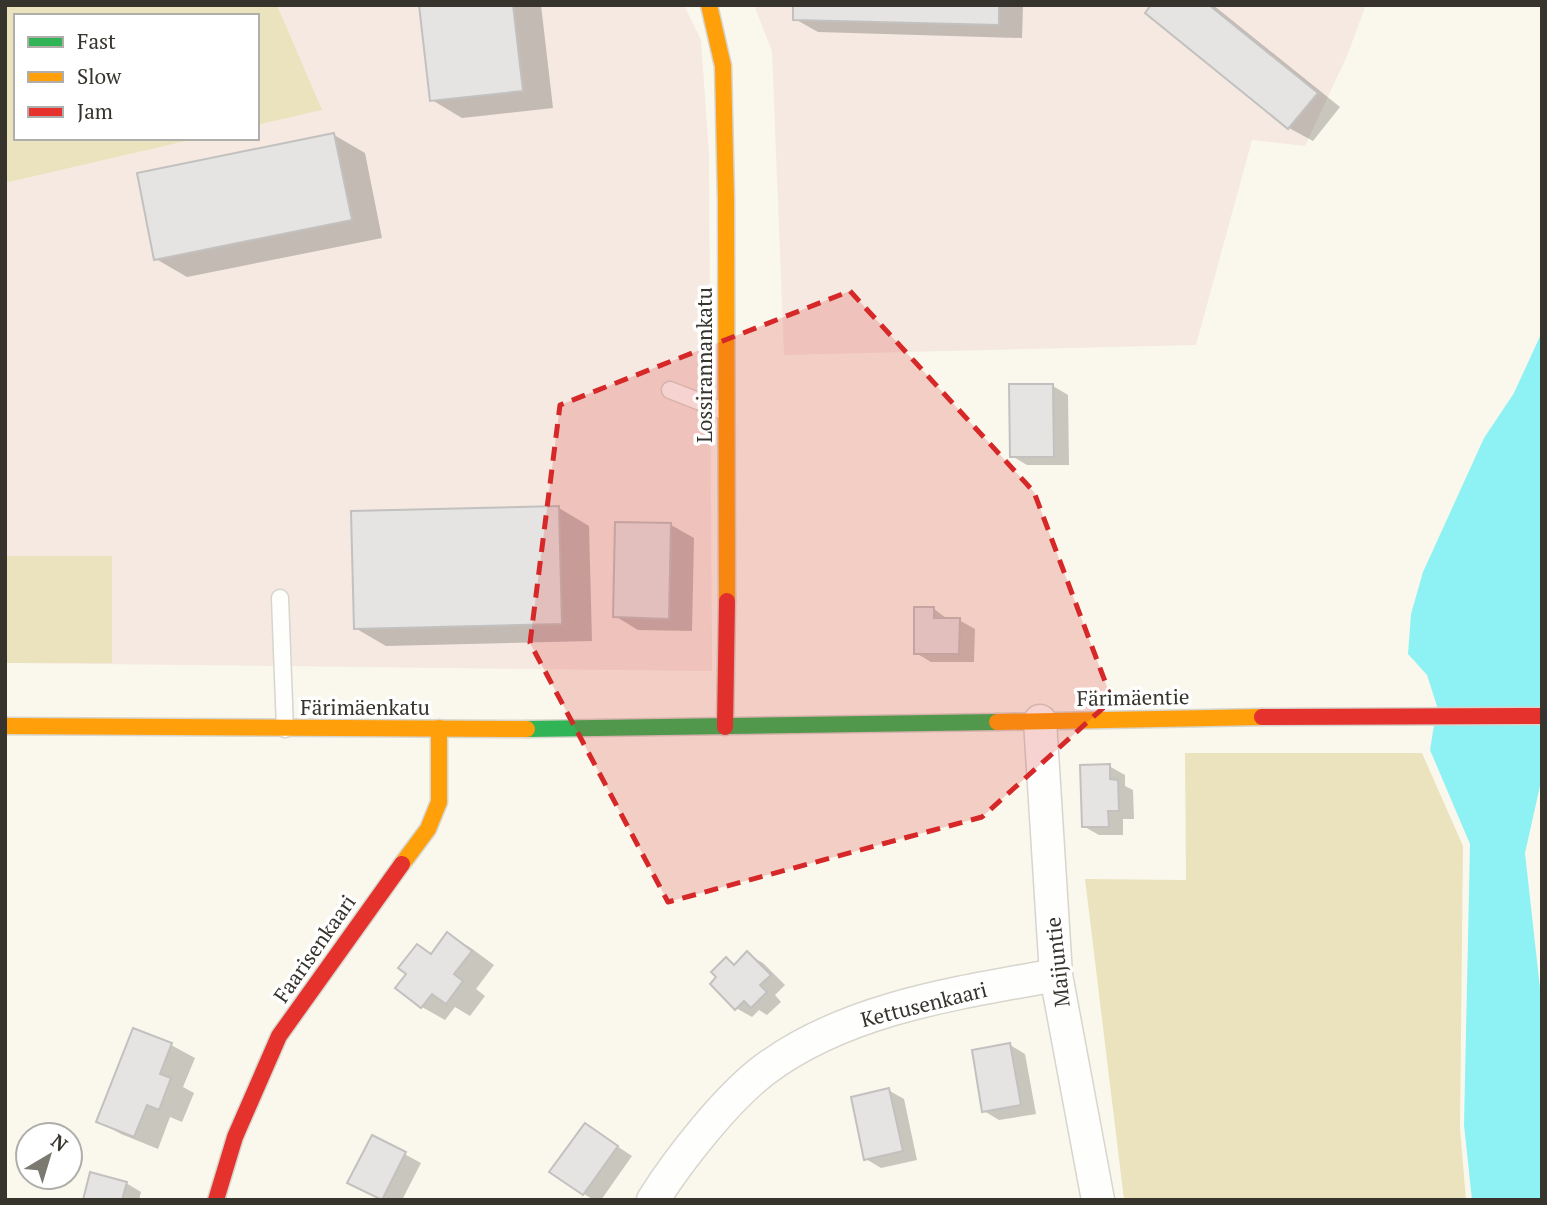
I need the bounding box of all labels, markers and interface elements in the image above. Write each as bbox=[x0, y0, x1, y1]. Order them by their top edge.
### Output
legend bbox=[14, 14, 259, 140]
text: Fast bbox=[77, 27, 116, 55]
text: Slow bbox=[77, 62, 122, 90]
text: Jam bbox=[77, 97, 113, 125]
street label: Lossirannankatu bbox=[690, 287, 718, 443]
street label: Färimäentie bbox=[1076, 682, 1190, 712]
street label: Färimäenkatu bbox=[300, 693, 430, 721]
street label: Faarisenkaari bbox=[267, 889, 362, 1008]
street label: Maijuntie bbox=[1038, 916, 1076, 1009]
street label: Kettusenkaari bbox=[858, 975, 990, 1033]
north arrow bbox=[14, 1121, 84, 1191]
text: N bbox=[46, 1128, 74, 1157]

